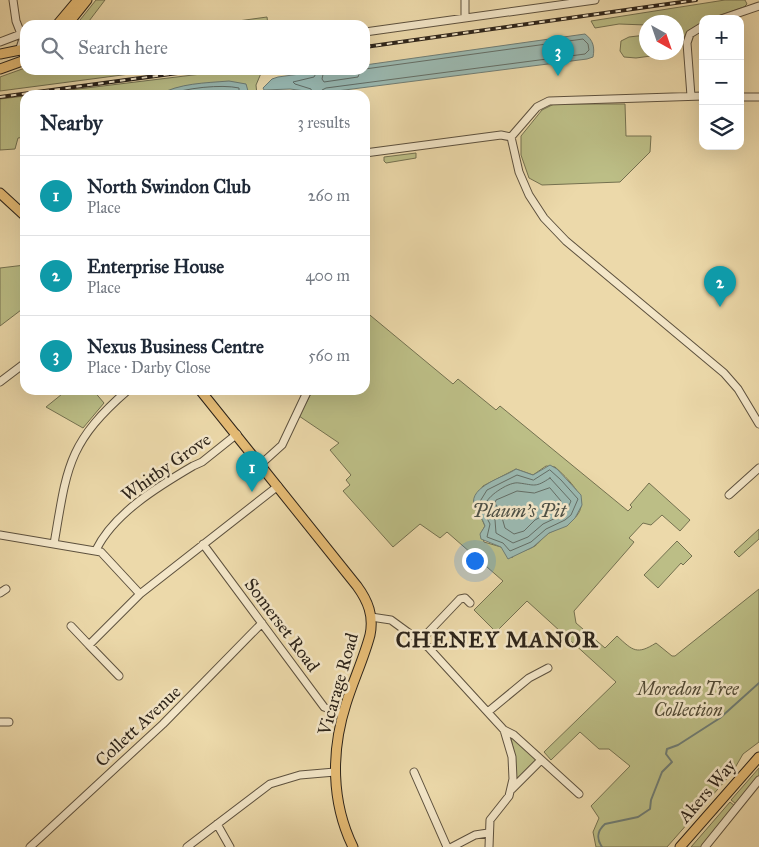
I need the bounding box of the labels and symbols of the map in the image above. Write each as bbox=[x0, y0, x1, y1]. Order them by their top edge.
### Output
north arrow bbox=[639, 15, 684, 60]
pin: 3 bbox=[542, 35, 574, 76]
pin: 2 bbox=[704, 266, 736, 307]
street label: Whitby Grove bbox=[117, 428, 215, 506]
pin: 1 bbox=[236, 451, 268, 492]
water label: Plaum's Pit bbox=[472, 499, 567, 522]
your location bbox=[462, 548, 488, 574]
street label: Somerset Road bbox=[240, 574, 324, 676]
district label: CHENEY MANOR bbox=[396, 626, 599, 653]
street label: Vicarage Road bbox=[313, 630, 364, 739]
park label: Moredon Tree Collection bbox=[635, 678, 740, 721]
street label: Collett Avenue bbox=[91, 681, 185, 771]
street label: Akers Way bbox=[673, 754, 741, 828]

